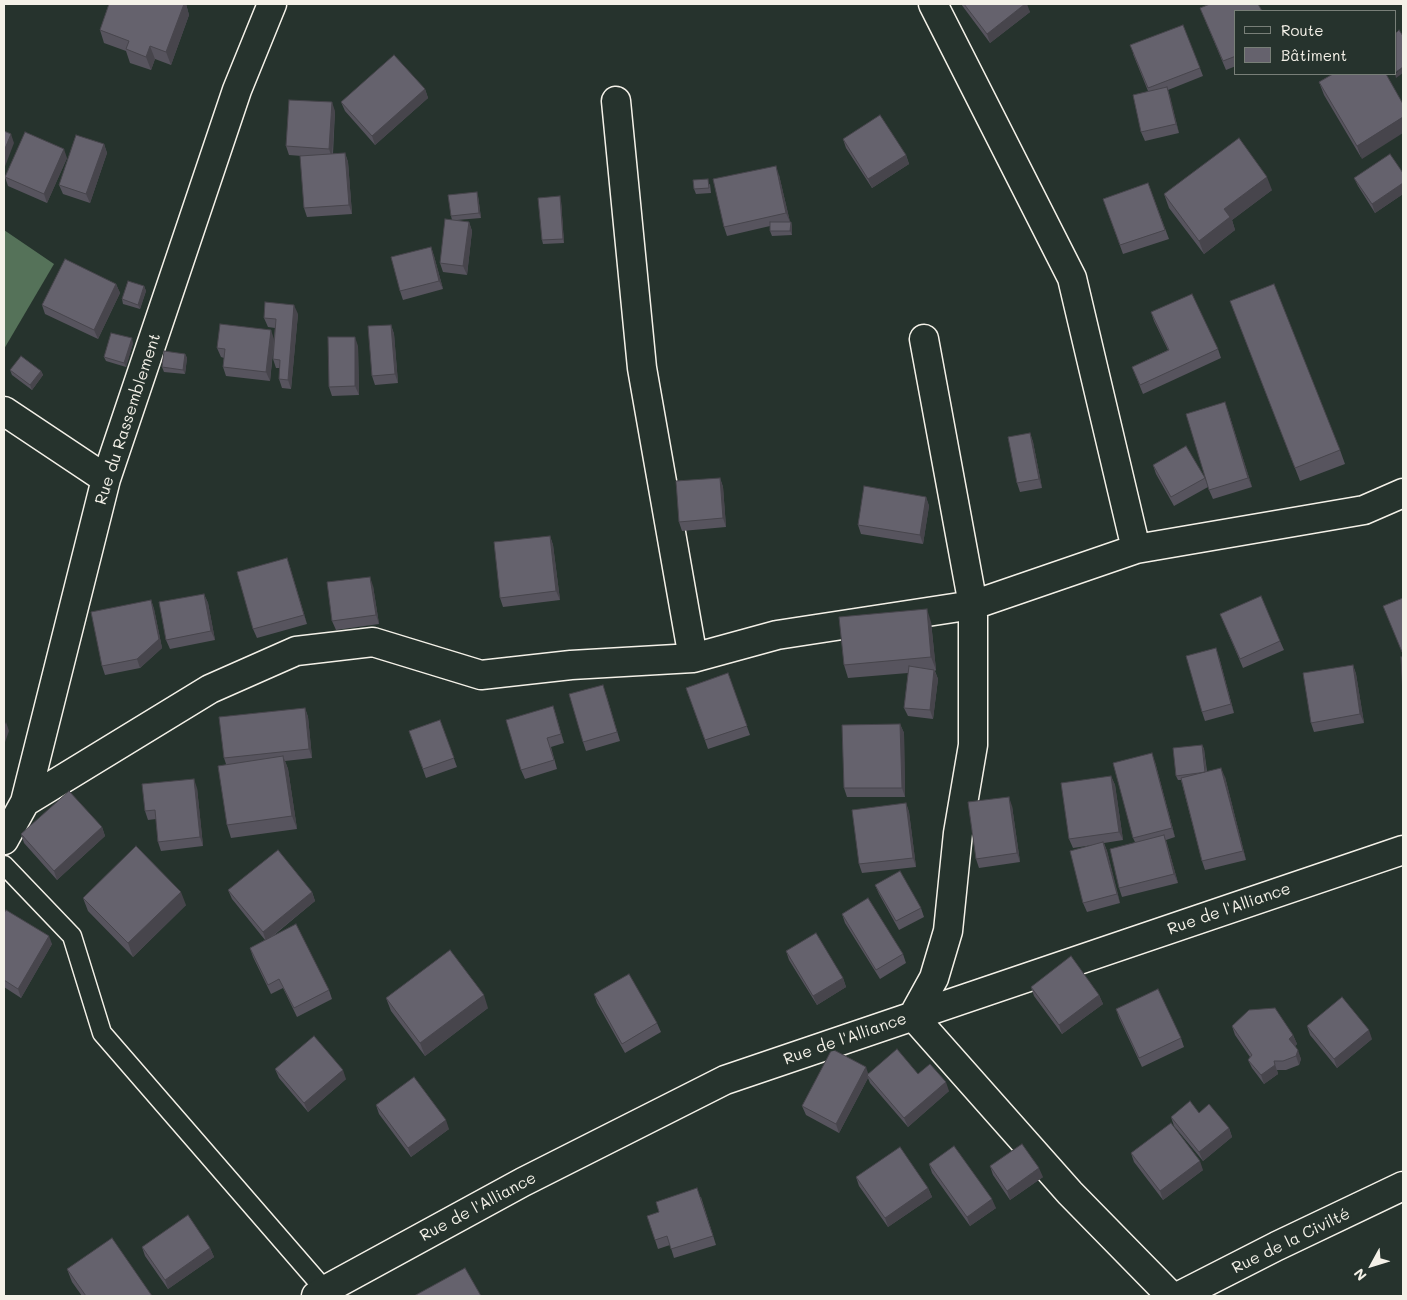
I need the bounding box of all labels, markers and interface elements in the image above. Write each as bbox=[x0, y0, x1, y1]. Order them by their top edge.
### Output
legend bbox=[1234, 10, 1397, 75]
text: Route bbox=[1281, 20, 1324, 40]
text: Bâtiment bbox=[1281, 45, 1347, 65]
street label: Rue du Rassemblement bbox=[91, 331, 165, 507]
street label: Rue de l'Alliance bbox=[1165, 879, 1293, 939]
street label: Rue de l'Alliance bbox=[781, 1009, 909, 1069]
street label: Rue de l'Alliance bbox=[417, 1168, 539, 1246]
street label: Rue de la Civilté bbox=[1229, 1204, 1353, 1278]
north arrow bbox=[1347, 1240, 1397, 1290]
text: N bbox=[1349, 1265, 1371, 1285]

